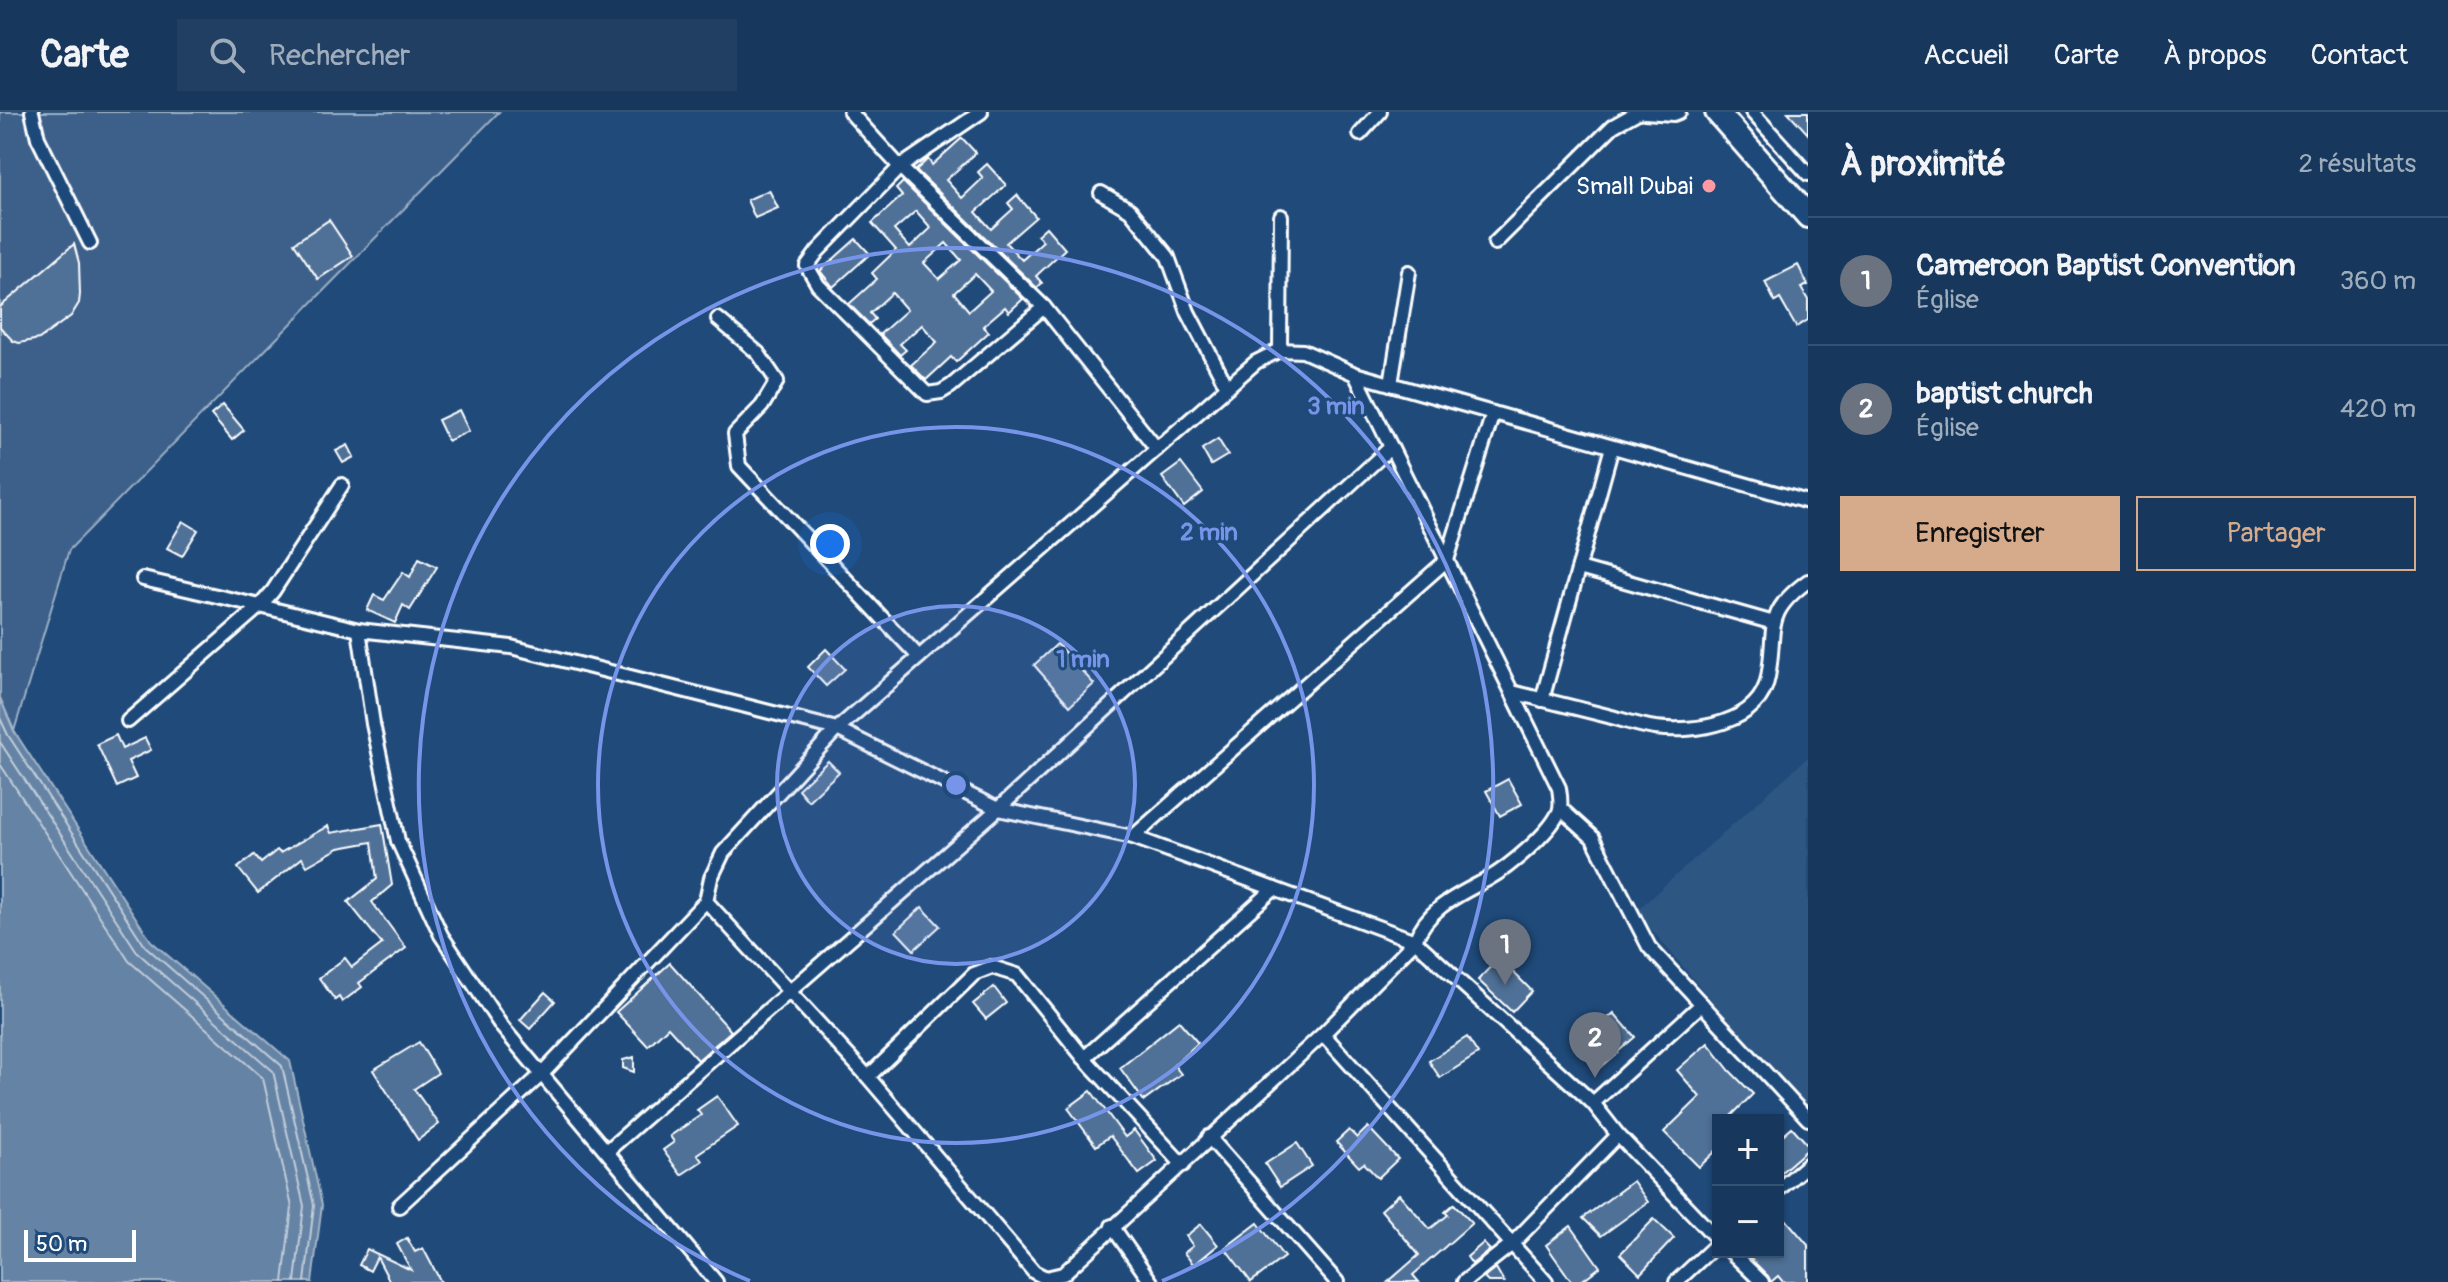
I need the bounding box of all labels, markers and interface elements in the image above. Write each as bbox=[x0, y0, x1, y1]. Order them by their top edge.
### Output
search box bbox=[177, 19, 737, 91]
text: Carte bbox=[40, 31, 129, 79]
icon: search bbox=[205, 33, 249, 77]
text: Rechercher bbox=[269, 37, 411, 74]
text: Accueil bbox=[1923, 38, 2010, 73]
text: Carte bbox=[2054, 38, 2119, 73]
text: À propos bbox=[2163, 38, 2267, 73]
text: Contact bbox=[2311, 38, 2408, 73]
text: À proximité bbox=[1840, 143, 2006, 186]
text: 2 résultats bbox=[2298, 148, 2416, 180]
place label: Small Dubai bbox=[1576, 172, 1693, 201]
marker: Small Dubai bbox=[1700, 177, 1718, 195]
text: Cameroon Baptist Convention bbox=[1916, 247, 2296, 284]
text: 1 bbox=[1861, 265, 1871, 297]
text: 360 m bbox=[2340, 265, 2416, 297]
text: Église bbox=[1916, 284, 1979, 316]
text: baptist church bbox=[1916, 375, 2093, 412]
text: 3 min bbox=[1307, 392, 1365, 421]
text: 2 bbox=[1859, 393, 1873, 425]
text: 420 m bbox=[2340, 393, 2416, 425]
text: Église bbox=[1916, 412, 1979, 444]
button: Enregistrer bbox=[1840, 496, 2120, 571]
button: Partager bbox=[2136, 496, 2416, 571]
text: 2 min bbox=[1180, 518, 1238, 547]
your location bbox=[810, 524, 850, 564]
text: 1 min bbox=[1056, 645, 1110, 674]
centre of rings bbox=[942, 771, 970, 799]
pin: 1 bbox=[1479, 919, 1531, 985]
pin: 2 bbox=[1569, 1012, 1621, 1078]
map controls bbox=[1712, 1114, 1784, 1258]
button: + bbox=[1712, 1114, 1784, 1186]
button: − bbox=[1712, 1186, 1784, 1258]
scale bar bbox=[24, 1226, 136, 1262]
text: 50 m bbox=[36, 1230, 87, 1258]

